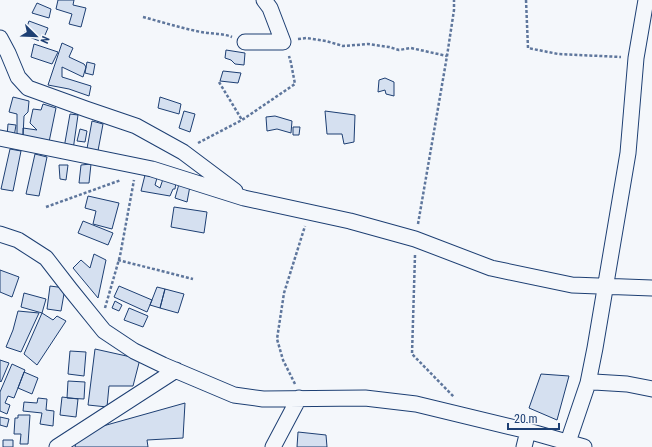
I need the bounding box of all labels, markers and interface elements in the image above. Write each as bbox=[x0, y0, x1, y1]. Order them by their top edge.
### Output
north arrow bbox=[16, 16, 56, 56]
text: N bbox=[37, 34, 52, 46]
scale bar bbox=[508, 405, 559, 431]
text: 20 m bbox=[514, 412, 538, 426]

